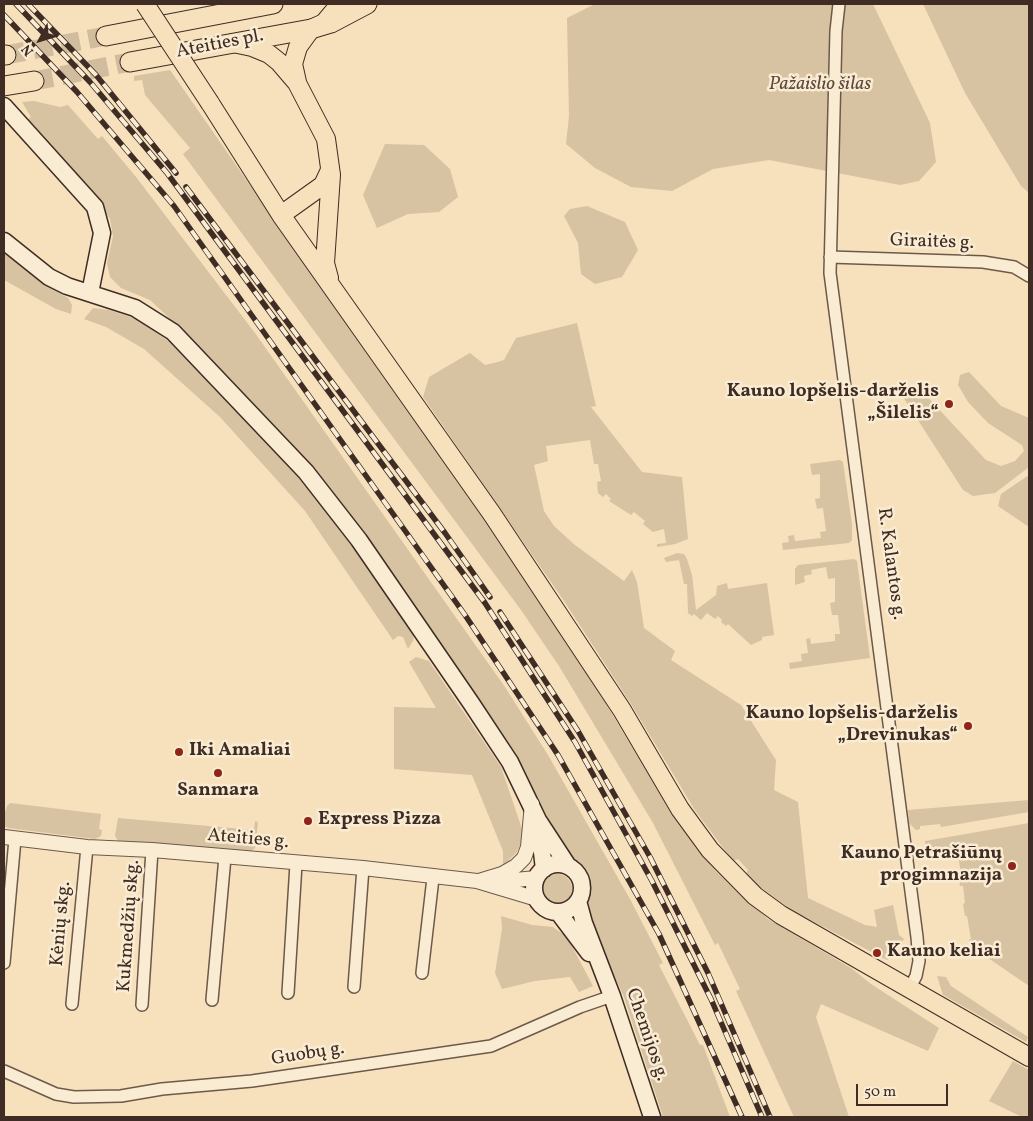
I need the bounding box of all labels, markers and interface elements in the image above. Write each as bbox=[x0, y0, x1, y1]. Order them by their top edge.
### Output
north arrow bbox=[15, 15, 65, 65]
street label: Ateities pl. bbox=[174, 25, 266, 65]
text: N bbox=[17, 40, 39, 60]
park label: Pažaislio šilas bbox=[769, 75, 871, 97]
street label: Giraitės g. bbox=[889, 230, 975, 256]
place label: Kauno lopšelis-darželis „Šilelis“ bbox=[727, 382, 939, 426]
marker: Kauno lopšelis-darželis „Šilelis“ bbox=[943, 398, 955, 410]
street label: R. Kalantos g. bbox=[871, 507, 909, 621]
place label: Kauno lopšelis-darželis „Drevinukas“ bbox=[746, 704, 958, 748]
marker: Kauno lopšelis-darželis „Drevinukas“ bbox=[962, 720, 974, 732]
place label: Iki Amaliai bbox=[189, 741, 291, 763]
marker: Iki Amaliai bbox=[173, 746, 185, 758]
marker: Sanmara bbox=[212, 767, 224, 779]
place label: Sanmara bbox=[177, 781, 259, 803]
place label: Express Pizza bbox=[318, 810, 441, 832]
marker: Express Pizza bbox=[302, 815, 314, 827]
street label: Ateities g. bbox=[206, 825, 290, 855]
place label: Kauno Petrašiūnų progimnazija bbox=[841, 844, 1002, 888]
street label: Kukmedžių skg. bbox=[114, 859, 146, 993]
marker: Kauno Petrašiūnų progimnazija bbox=[1006, 860, 1018, 872]
street label: Kėnių skg. bbox=[47, 880, 77, 968]
place label: Kauno keliai bbox=[887, 942, 1001, 964]
marker: Kauno keliai bbox=[871, 947, 883, 959]
street label: Chemijos g. bbox=[619, 986, 673, 1084]
street label: Guobų g. bbox=[270, 1038, 346, 1072]
scale bar bbox=[858, 1074, 950, 1106]
text: 50 m bbox=[864, 1082, 896, 1103]

